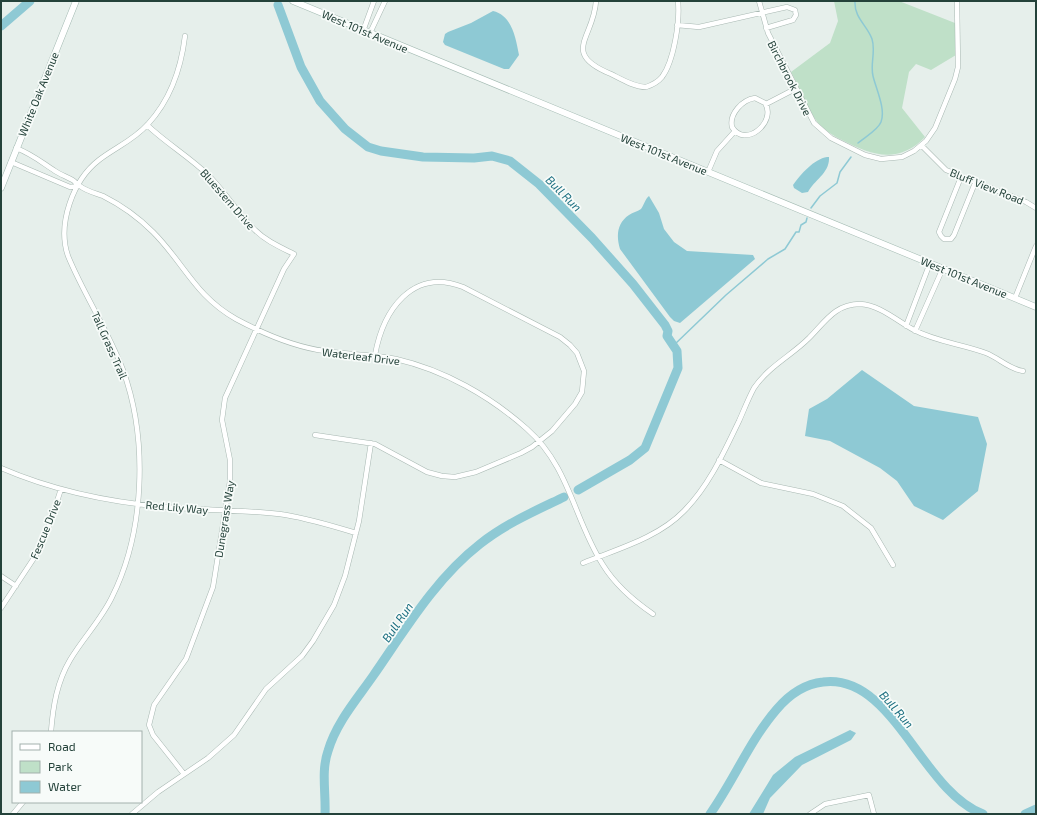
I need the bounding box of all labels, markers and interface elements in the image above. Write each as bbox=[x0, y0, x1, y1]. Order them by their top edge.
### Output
street label: West 101st Avenue bbox=[320, 7, 410, 55]
street label: Birchbrook Drive bbox=[765, 38, 815, 118]
street label: White Oak Avenue bbox=[15, 50, 61, 138]
street label: West 101st Avenue bbox=[619, 131, 709, 177]
street label: Bluff View Road bbox=[948, 165, 1026, 207]
street label: Bluestem Drive bbox=[198, 166, 258, 232]
water label: Bull Run bbox=[543, 172, 585, 214]
street label: West 101st Avenue bbox=[919, 254, 1009, 300]
street label: Tall Grass Trail bbox=[89, 309, 131, 381]
street label: Waterleaf Drive bbox=[321, 345, 401, 367]
street label: Dunegrass Way bbox=[211, 479, 237, 559]
street label: Fescue Drive bbox=[27, 497, 63, 561]
street label: Red Lily Way bbox=[145, 498, 209, 516]
water label: Bull Run bbox=[379, 599, 415, 644]
water label: Bull Run bbox=[877, 688, 917, 731]
legend bbox=[12, 731, 142, 803]
text: Road bbox=[48, 739, 76, 753]
text: Park bbox=[48, 759, 73, 773]
text: Water bbox=[48, 779, 82, 793]

